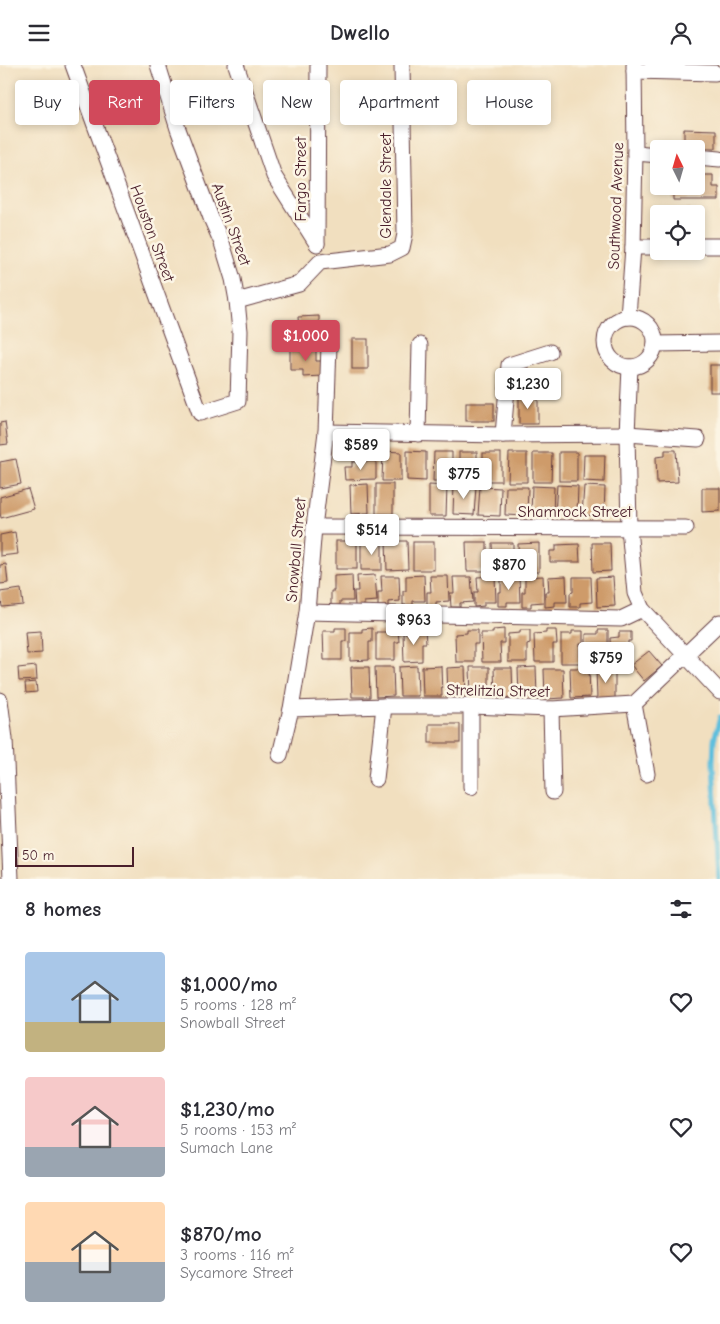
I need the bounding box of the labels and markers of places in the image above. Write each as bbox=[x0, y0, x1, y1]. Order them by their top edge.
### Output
pin: $1,000 bbox=[265, 319, 347, 362]
pin: $1,230 bbox=[487, 367, 569, 410]
pin: $589 bbox=[331, 429, 391, 471]
pin: $775 bbox=[434, 457, 494, 500]
pin: $514 bbox=[342, 513, 402, 556]
pin: $870 bbox=[479, 549, 539, 591]
pin: $963 bbox=[384, 603, 444, 646]
pin: $759 bbox=[576, 641, 636, 684]

